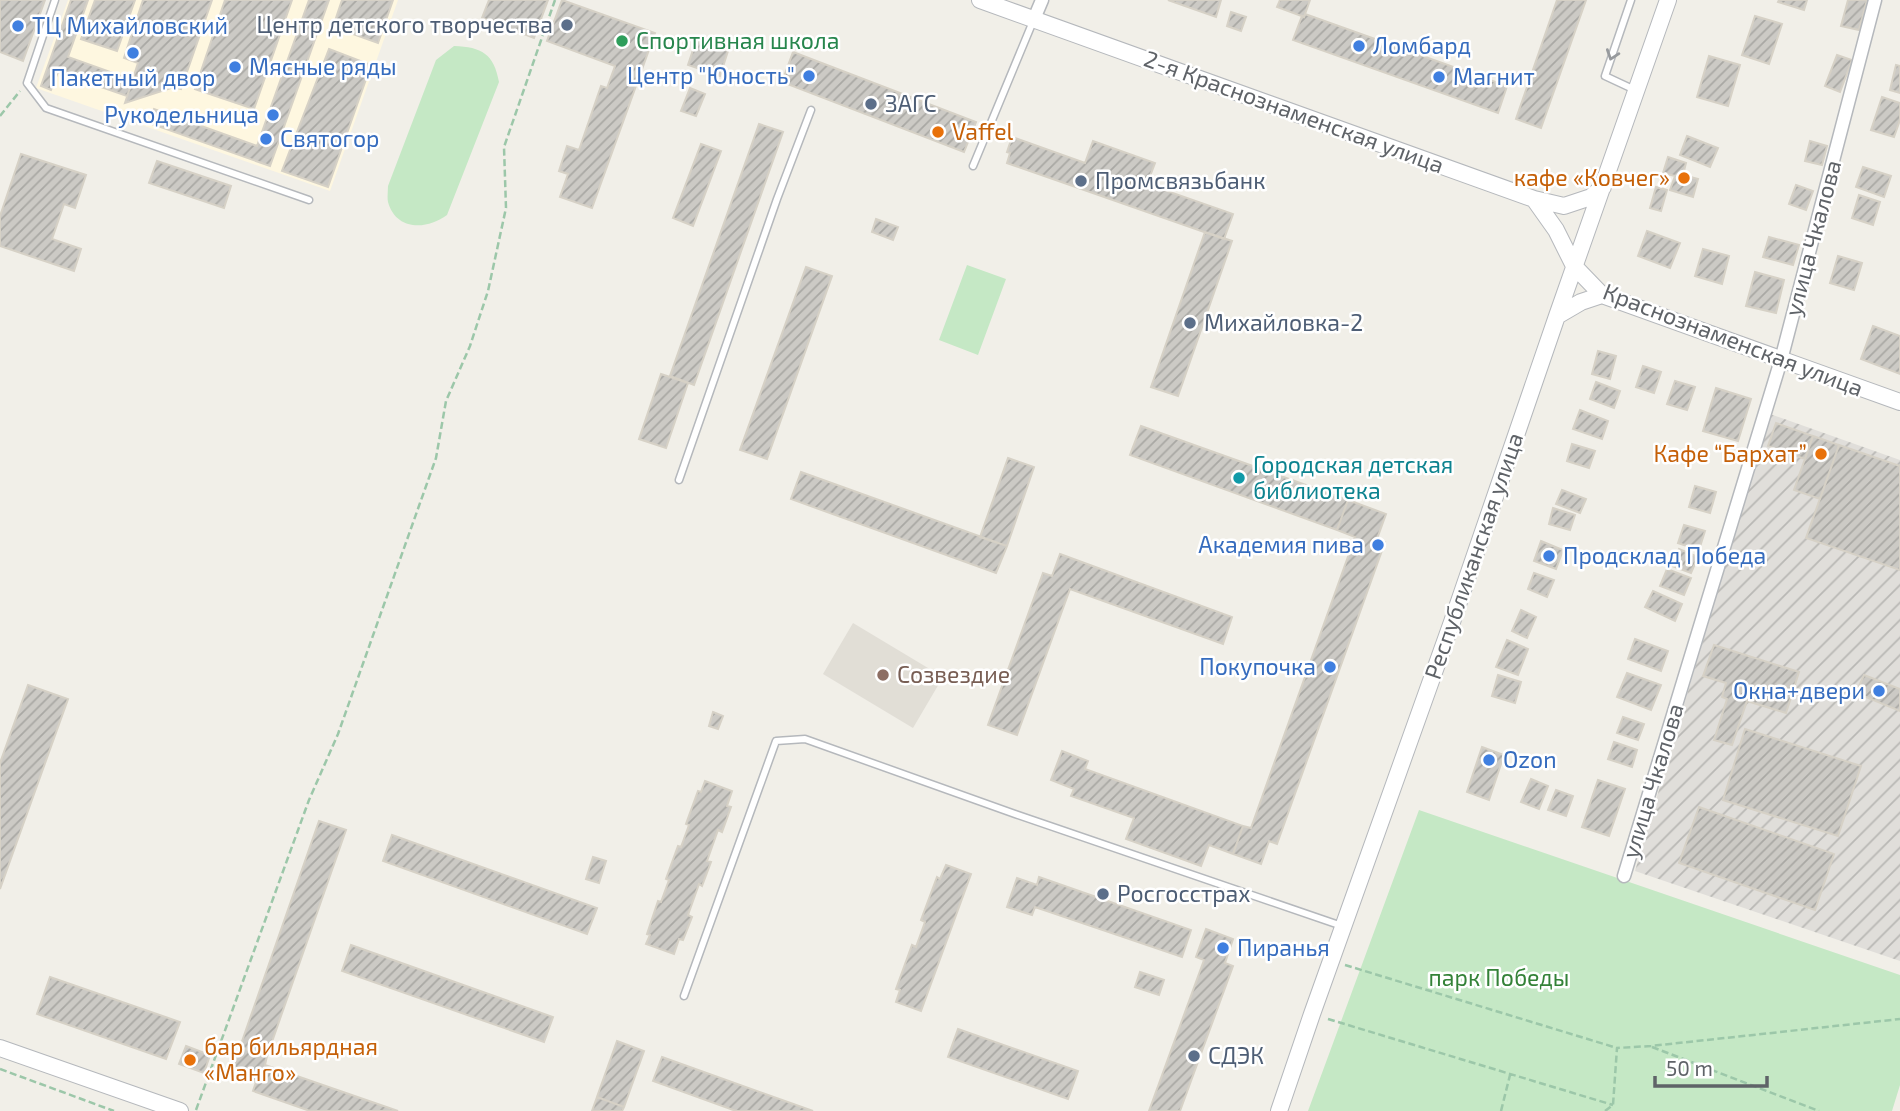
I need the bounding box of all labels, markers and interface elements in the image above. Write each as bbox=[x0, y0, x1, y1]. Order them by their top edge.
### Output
place label: Центр детского творчества bbox=[256, 10, 553, 38]
place label: ТЦ Михайловский bbox=[32, 11, 228, 39]
marker: Центр детского творчества bbox=[559, 17, 575, 33]
marker: ТЦ Михайловский bbox=[10, 18, 26, 34]
place label: Спортивная школа bbox=[636, 26, 839, 54]
place label: Ломбард bbox=[1373, 31, 1471, 59]
marker: Спортивная школа bbox=[614, 33, 630, 49]
marker: Ломбард bbox=[1351, 38, 1367, 54]
street label: 2-я Краснознаменская улица bbox=[1140, 44, 1448, 179]
marker: Пакетный двор bbox=[125, 45, 141, 61]
one-way arrow bbox=[1606, 48, 1620, 60]
place label: Мясные ряды bbox=[249, 52, 396, 80]
marker: Мясные ряды bbox=[227, 59, 243, 75]
place label: Центр "Юность" bbox=[627, 61, 795, 89]
place label: Магнит bbox=[1453, 62, 1535, 90]
place label: Пакетный двор bbox=[51, 63, 215, 91]
marker: Центр "Юность" bbox=[801, 68, 817, 84]
marker: Магнит bbox=[1431, 69, 1447, 85]
place label: ЗАГС bbox=[885, 89, 937, 117]
marker: ЗАГС bbox=[863, 96, 879, 112]
place label: Рукодельница bbox=[104, 100, 259, 129]
marker: Рукодельница bbox=[265, 107, 281, 123]
place label: Vaffel bbox=[952, 117, 1014, 145]
place label: Святогор bbox=[280, 124, 380, 152]
marker: Vaffel bbox=[930, 124, 946, 140]
marker: Святогор bbox=[258, 131, 274, 147]
street label: улица Чкалова bbox=[1778, 157, 1847, 319]
place label: кафе «Ковчег» bbox=[1514, 163, 1670, 191]
place label: Промсвязьбанк bbox=[1095, 166, 1266, 194]
marker: кафе «Ковчег» bbox=[1676, 170, 1692, 186]
marker: Промсвязьбанк bbox=[1073, 173, 1089, 189]
street label: Краснознаменская улица bbox=[1599, 276, 1867, 403]
place label: Михайловка-2 bbox=[1204, 308, 1363, 336]
marker: Михайловка-2 bbox=[1182, 315, 1198, 331]
street label: Республиканская улица bbox=[1418, 429, 1529, 683]
place label: Кафе “Бархат” bbox=[1653, 439, 1807, 467]
marker: Кафе “Бархат” bbox=[1813, 446, 1829, 462]
place label: Городская детская библиотека bbox=[1253, 450, 1453, 504]
marker: Городская детская библиотека bbox=[1231, 470, 1247, 486]
place label: Академия пива bbox=[1198, 530, 1364, 558]
marker: Академия пива bbox=[1370, 537, 1386, 553]
place label: Продсклад Победа bbox=[1563, 541, 1766, 569]
marker: Продсклад Победа bbox=[1541, 548, 1557, 564]
place label: Покупочка bbox=[1199, 652, 1316, 681]
marker: Покупочка bbox=[1322, 659, 1338, 675]
place label: Созвездие bbox=[897, 660, 1010, 688]
marker: Созвездие bbox=[875, 667, 891, 683]
place label: Окна+двери bbox=[1733, 676, 1865, 704]
marker: Окна+двери bbox=[1871, 683, 1887, 699]
street label: улица Чкалова bbox=[1615, 700, 1690, 862]
place label: Ozon bbox=[1503, 745, 1557, 773]
marker: Ozon bbox=[1481, 752, 1497, 768]
place label: Росгосстрах bbox=[1117, 879, 1251, 907]
marker: Росгосстрах bbox=[1095, 886, 1111, 902]
place label: Пиранья bbox=[1237, 933, 1330, 961]
marker: Пиранья bbox=[1215, 940, 1231, 956]
park label: парк Победы bbox=[1429, 963, 1569, 991]
place label: бар бильярдная «Манго» bbox=[204, 1032, 378, 1086]
place label: СДЭК bbox=[1208, 1041, 1264, 1069]
scale bar bbox=[1655, 1044, 1767, 1088]
marker: СДЭК bbox=[1186, 1048, 1202, 1064]
marker: бар бильярдная «Манго» bbox=[182, 1052, 198, 1068]
text: 50 m bbox=[1666, 1055, 1713, 1080]

